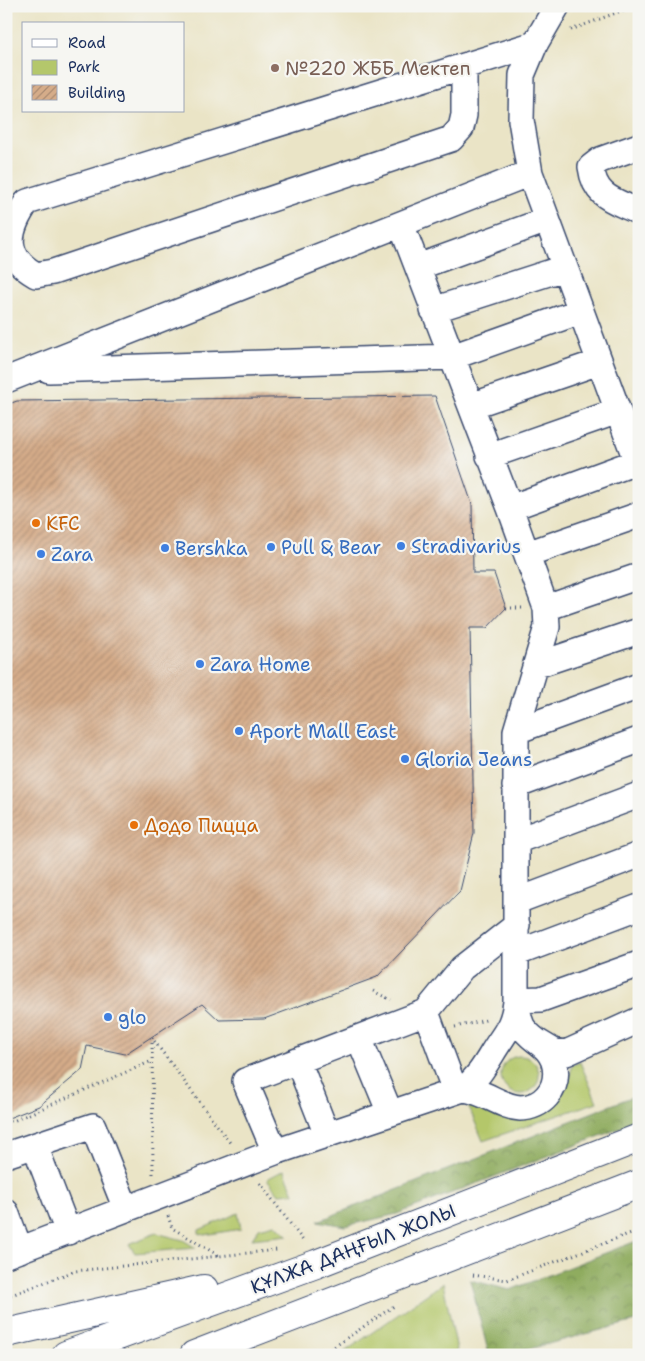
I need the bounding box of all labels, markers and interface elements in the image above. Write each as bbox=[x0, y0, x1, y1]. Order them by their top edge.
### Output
legend bbox=[22, 22, 185, 112]
text: Road bbox=[68, 33, 106, 53]
place label: №220 ЖББ Мектеп bbox=[285, 56, 471, 81]
text: Park bbox=[68, 57, 100, 77]
marker: №220 ЖББ Мектеп bbox=[269, 62, 281, 74]
text: Building bbox=[68, 83, 125, 103]
place label: KFC bbox=[46, 511, 80, 536]
marker: KFC bbox=[30, 517, 42, 529]
place label: Stradivarius bbox=[411, 534, 521, 559]
place label: Pull & Bear bbox=[281, 535, 381, 560]
place label: Bershka bbox=[175, 536, 248, 561]
marker: Stradivarius bbox=[395, 540, 407, 552]
marker: Pull & Bear bbox=[265, 541, 277, 553]
place label: Zara bbox=[51, 542, 93, 567]
marker: Bershka bbox=[159, 542, 171, 554]
marker: Zara bbox=[35, 548, 47, 560]
place label: Zara Home bbox=[210, 652, 311, 677]
marker: Zara Home bbox=[194, 658, 206, 670]
place label: Aport Mall East bbox=[249, 719, 397, 744]
marker: Aport Mall East bbox=[233, 725, 245, 737]
place label: Gloria Jeans bbox=[415, 747, 532, 772]
marker: Gloria Jeans bbox=[399, 753, 411, 765]
place label: Додо Пицца bbox=[144, 813, 259, 838]
marker: Додо Пицца bbox=[128, 819, 140, 831]
place label: glo bbox=[118, 1005, 147, 1030]
marker: glo bbox=[102, 1011, 114, 1023]
street label: ҚҰЛЖА ДАҢҒЫЛ ЖОЛЫ bbox=[247, 1198, 459, 1300]

